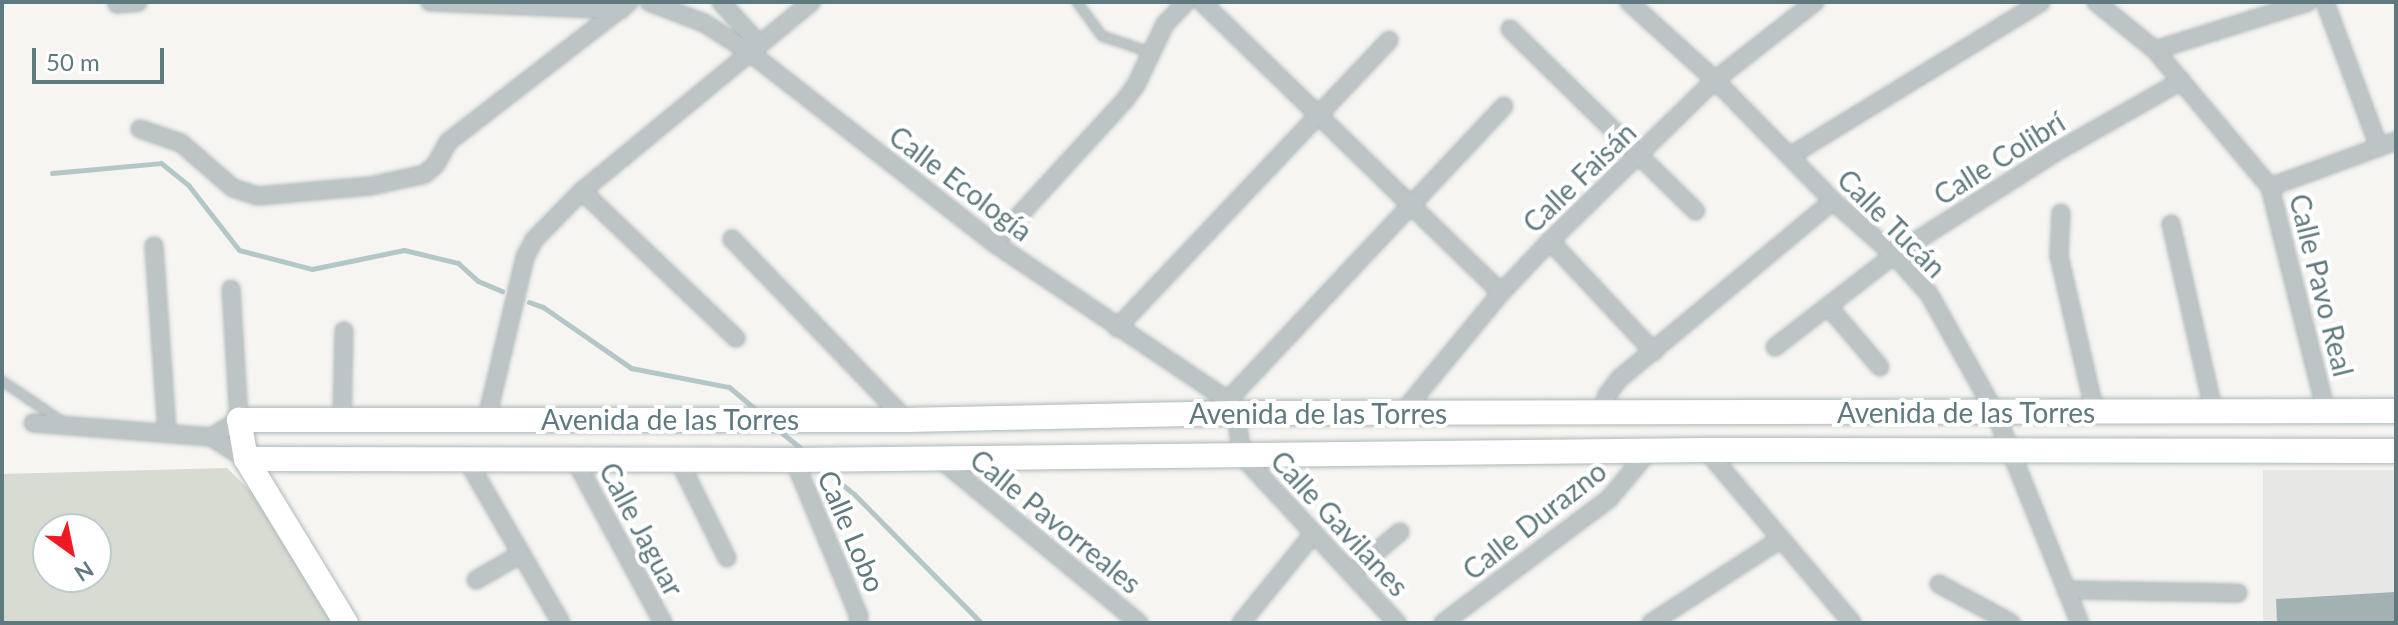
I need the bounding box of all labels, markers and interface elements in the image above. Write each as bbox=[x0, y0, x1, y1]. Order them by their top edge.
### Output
scale bar bbox=[36, 32, 168, 82]
text: 50 m bbox=[46, 47, 100, 76]
street label: Calle Colibrí bbox=[1927, 105, 2071, 211]
street label: Calle Faisán bbox=[1516, 115, 1642, 239]
street label: Calle Ecología bbox=[883, 118, 1039, 248]
street label: Calle Tucán bbox=[1831, 162, 1953, 284]
street label: Calle Pavo Real bbox=[2283, 190, 2361, 380]
street label: Avenida de las Torres bbox=[1837, 395, 2095, 429]
street label: Avenida de las Torres bbox=[1189, 396, 1447, 430]
street label: Avenida de las Torres bbox=[541, 402, 799, 436]
street label: Calle Pavorreales bbox=[964, 442, 1148, 600]
street label: Calle Gavilanes bbox=[1264, 444, 1416, 602]
street label: Calle Durazno bbox=[1456, 454, 1612, 586]
street label: Calle Jaguar bbox=[593, 456, 691, 602]
street label: Calle Lobo bbox=[811, 465, 893, 597]
north arrow bbox=[32, 513, 112, 593]
text: N bbox=[70, 556, 99, 588]

